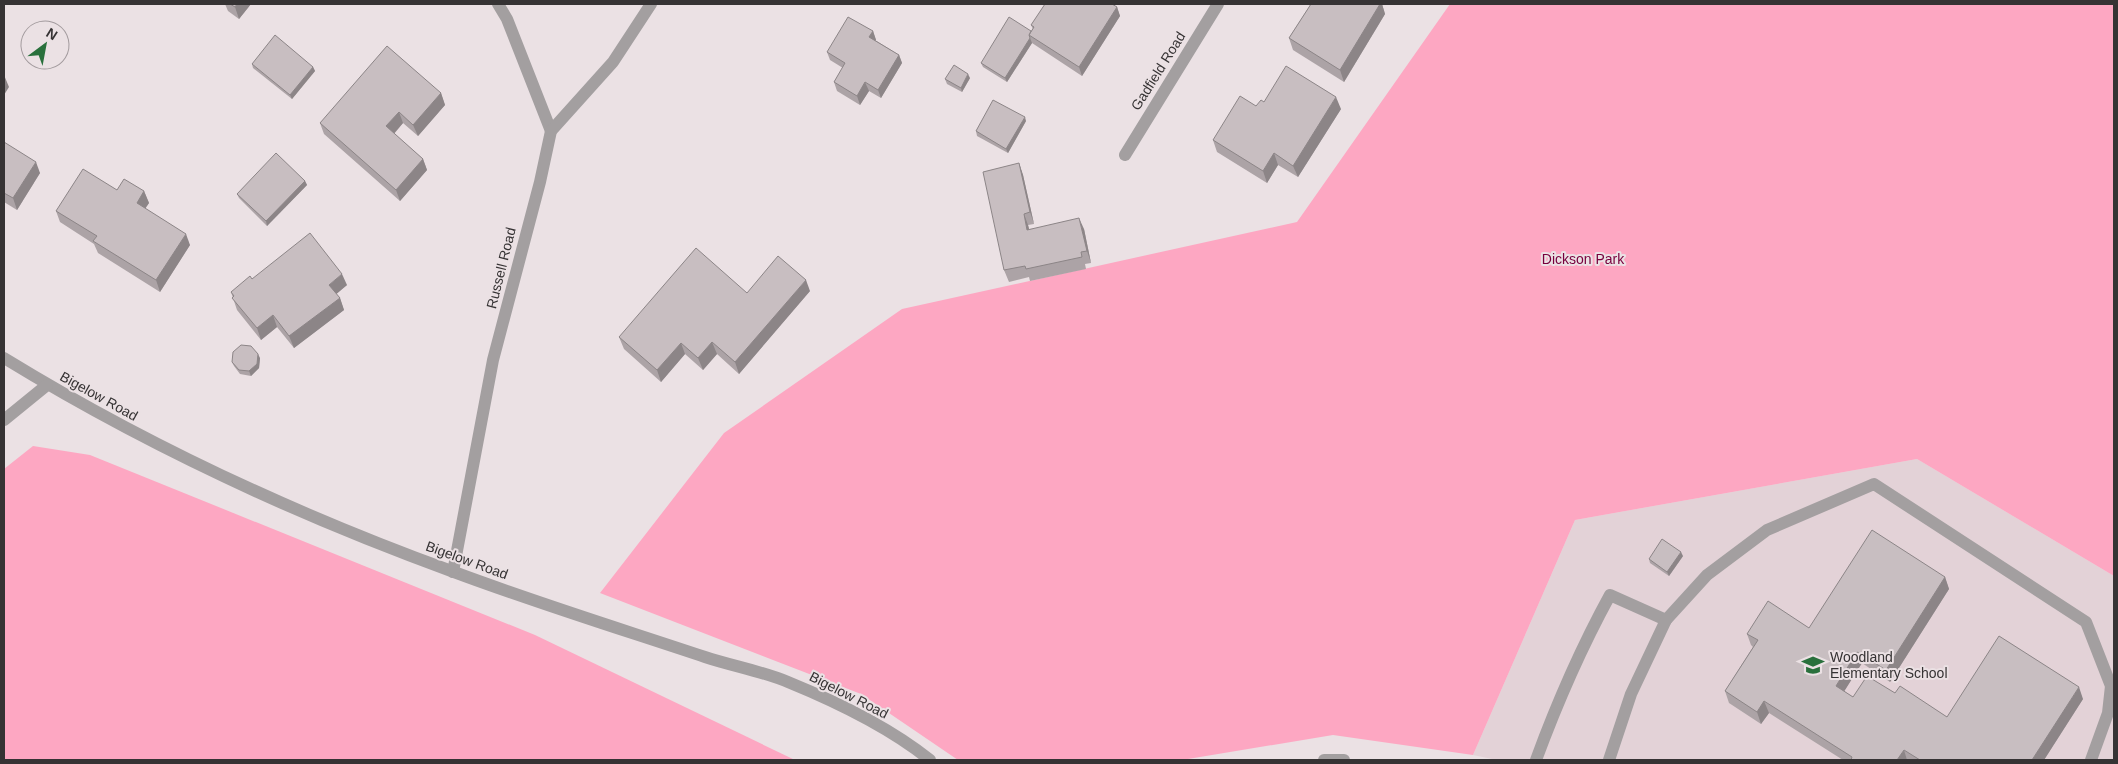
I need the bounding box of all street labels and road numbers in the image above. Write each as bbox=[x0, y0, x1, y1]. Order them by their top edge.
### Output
street label: Gadfield Road bbox=[1127, 29, 1189, 113]
street label: Russell Road bbox=[483, 226, 519, 310]
street label: Bigelow Road bbox=[57, 368, 141, 424]
street label: Bigelow Road bbox=[424, 538, 510, 582]
street label: Bigelow Road bbox=[807, 668, 891, 722]

